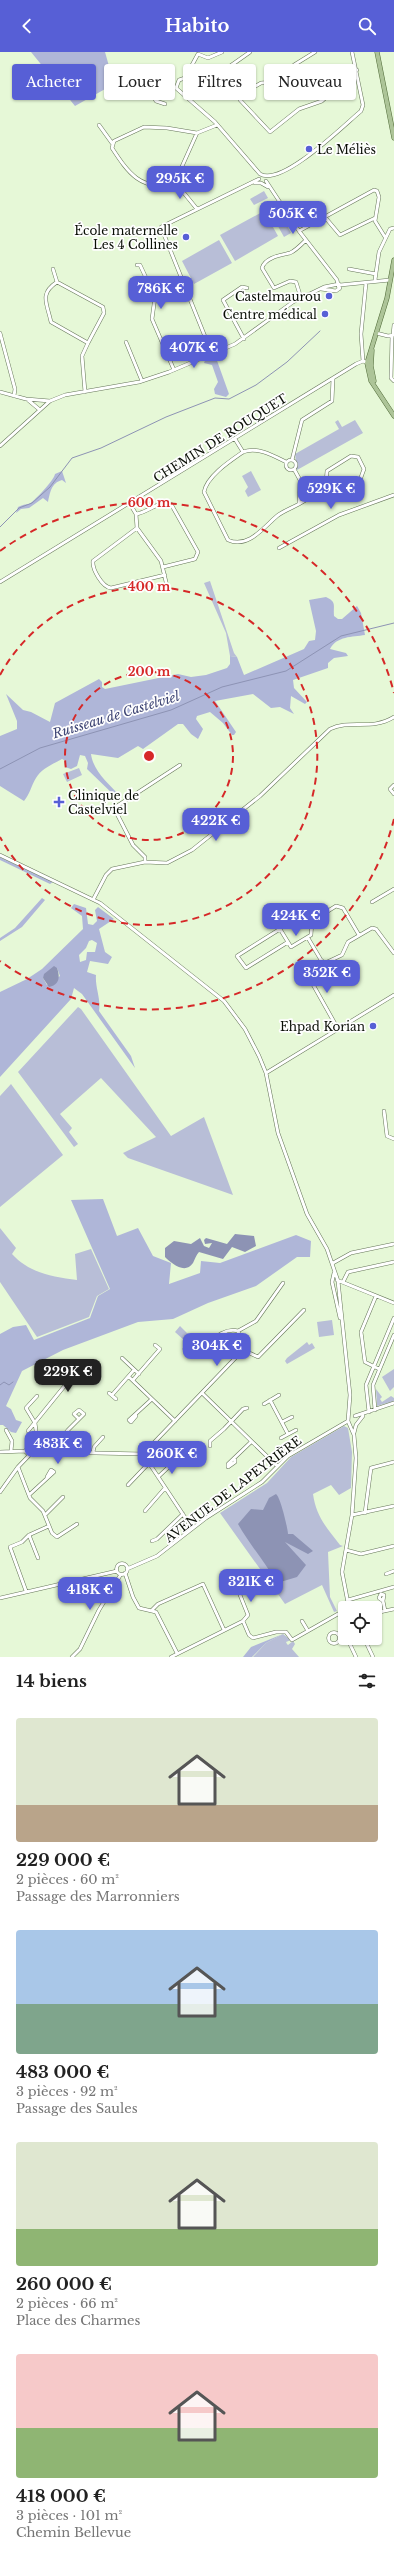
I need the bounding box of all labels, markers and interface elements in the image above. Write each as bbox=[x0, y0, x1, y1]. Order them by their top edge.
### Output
icon: back bbox=[16, 15, 38, 37]
text: Habito bbox=[165, 15, 229, 37]
icon: search bbox=[356, 15, 378, 37]
chip: Acheter bbox=[12, 64, 96, 100]
chip: Louer bbox=[104, 64, 175, 100]
chip: Filtres bbox=[183, 64, 256, 100]
chip: Nouveau bbox=[264, 64, 356, 100]
place label: Le Méliès bbox=[317, 142, 376, 157]
marker: Le Méliès bbox=[304, 144, 314, 154]
pin: 295K € bbox=[147, 166, 213, 200]
text: 295K € bbox=[156, 170, 204, 187]
pin: 505K € bbox=[260, 201, 326, 235]
text: 505K € bbox=[268, 205, 318, 222]
place label: École maternelle Les 4 Collines bbox=[74, 222, 178, 252]
marker: École maternelle Les 4 Collines bbox=[181, 232, 191, 242]
pin: 786K € bbox=[128, 276, 194, 310]
text: 786K € bbox=[137, 280, 185, 297]
place label: Castelmaurou bbox=[235, 289, 321, 304]
marker: Castelmaurou bbox=[324, 291, 334, 301]
place label: Centre médical bbox=[223, 307, 317, 322]
marker: Centre médical bbox=[320, 309, 330, 319]
pin: 407K € bbox=[161, 335, 227, 369]
text: 407K € bbox=[170, 339, 218, 356]
street label: CHEMIN DE ROUQUET bbox=[150, 390, 290, 485]
pin: 529K € bbox=[298, 476, 364, 510]
text: 529K € bbox=[307, 480, 355, 497]
text: 600 m bbox=[128, 495, 171, 510]
text: 400 m bbox=[128, 579, 171, 594]
text: 200 m bbox=[128, 664, 171, 679]
water label: Ruisseau de Castelviel bbox=[50, 687, 182, 743]
centre of rings bbox=[142, 749, 156, 763]
place label: Clinique de Castelviel bbox=[68, 788, 139, 817]
marker: Clinique de Castelviel bbox=[53, 796, 65, 808]
pin: 422K € bbox=[183, 808, 249, 842]
text: 422K € bbox=[191, 812, 241, 829]
pin: 424K € bbox=[263, 903, 329, 937]
text: 424K € bbox=[271, 907, 321, 924]
pin: 352K € bbox=[294, 960, 360, 994]
text: 352K € bbox=[303, 964, 351, 981]
place label: Ehpad Korian bbox=[280, 1019, 365, 1034]
marker: Ehpad Korian bbox=[368, 1021, 378, 1031]
pin: 304K € bbox=[184, 1333, 250, 1367]
text: 304K € bbox=[192, 1337, 242, 1354]
pin: 229K € bbox=[35, 1359, 101, 1393]
text: 229K € bbox=[43, 1363, 93, 1380]
pin: 483K € bbox=[25, 1431, 91, 1465]
street label: AVENUE DE LAPEYRIÈRE bbox=[160, 1432, 305, 1546]
text: 483K € bbox=[34, 1435, 82, 1452]
pin: 260K € bbox=[139, 1441, 205, 1475]
text: 260K € bbox=[147, 1445, 197, 1462]
pin: 321K € bbox=[218, 1569, 284, 1603]
text: 321K € bbox=[228, 1573, 274, 1590]
pin: 418K € bbox=[57, 1577, 123, 1611]
text: 418K € bbox=[67, 1581, 113, 1598]
map controls bbox=[338, 1601, 382, 1645]
button: locate bbox=[338, 1601, 382, 1645]
icon: filters bbox=[356, 1670, 378, 1692]
text: 14 biens bbox=[16, 1671, 87, 1692]
icon: home bbox=[161, 1744, 233, 1816]
text: 229 000 € bbox=[16, 1850, 110, 1871]
text: 2 pièces · 60 m² bbox=[16, 1871, 119, 1888]
text: Passage des Marronniers bbox=[16, 1888, 180, 1905]
icon: home bbox=[161, 1956, 233, 2028]
text: 483 000 € bbox=[16, 2062, 109, 2083]
text: 3 pièces · 92 m² bbox=[16, 2083, 118, 2100]
text: Passage des Saules bbox=[16, 2100, 138, 2117]
icon: home bbox=[161, 2168, 233, 2240]
text: 260 000 € bbox=[16, 2274, 112, 2295]
text: 2 pièces · 66 m² bbox=[16, 2295, 118, 2312]
text: Place des Charmes bbox=[16, 2312, 140, 2329]
icon: home bbox=[161, 2380, 233, 2452]
text: 418 000 € bbox=[16, 2486, 106, 2507]
text: 3 pièces · 101 m² bbox=[16, 2507, 122, 2524]
text: Chemin Bellevue bbox=[16, 2524, 131, 2541]

